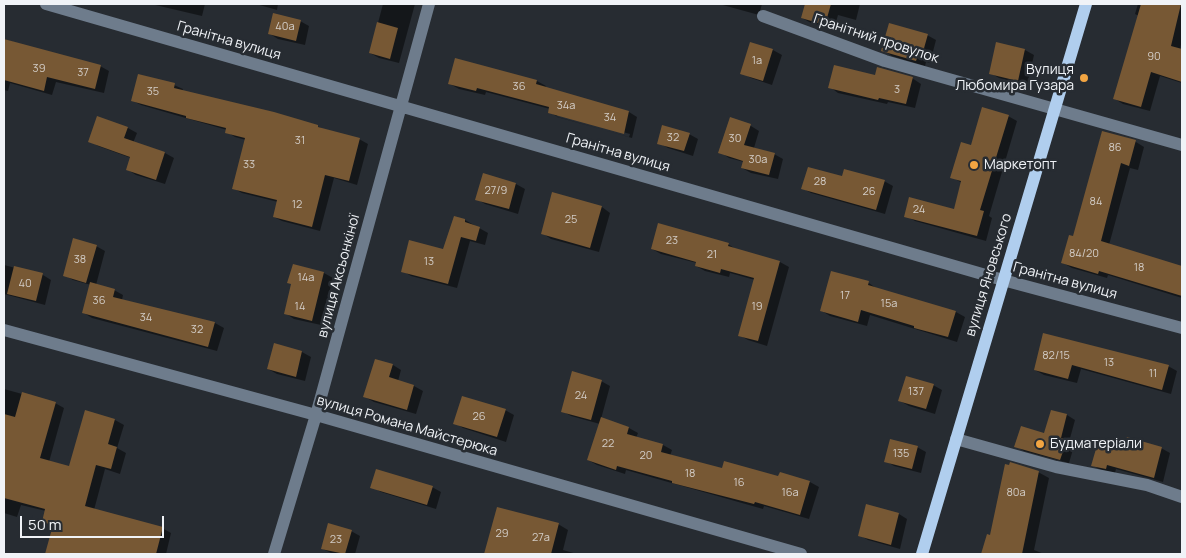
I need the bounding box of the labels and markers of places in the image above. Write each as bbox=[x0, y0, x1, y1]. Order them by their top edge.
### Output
place label: Вулиця Любомира Гузара bbox=[955, 62, 1074, 94]
marker: Вулиця Любомира Гузара bbox=[1078, 72, 1090, 84]
place label: Маркетопт bbox=[984, 157, 1057, 173]
marker: Маркетопт bbox=[968, 159, 980, 171]
place label: Будматеріали bbox=[1050, 436, 1142, 452]
marker: Будматеріали bbox=[1034, 438, 1046, 450]

